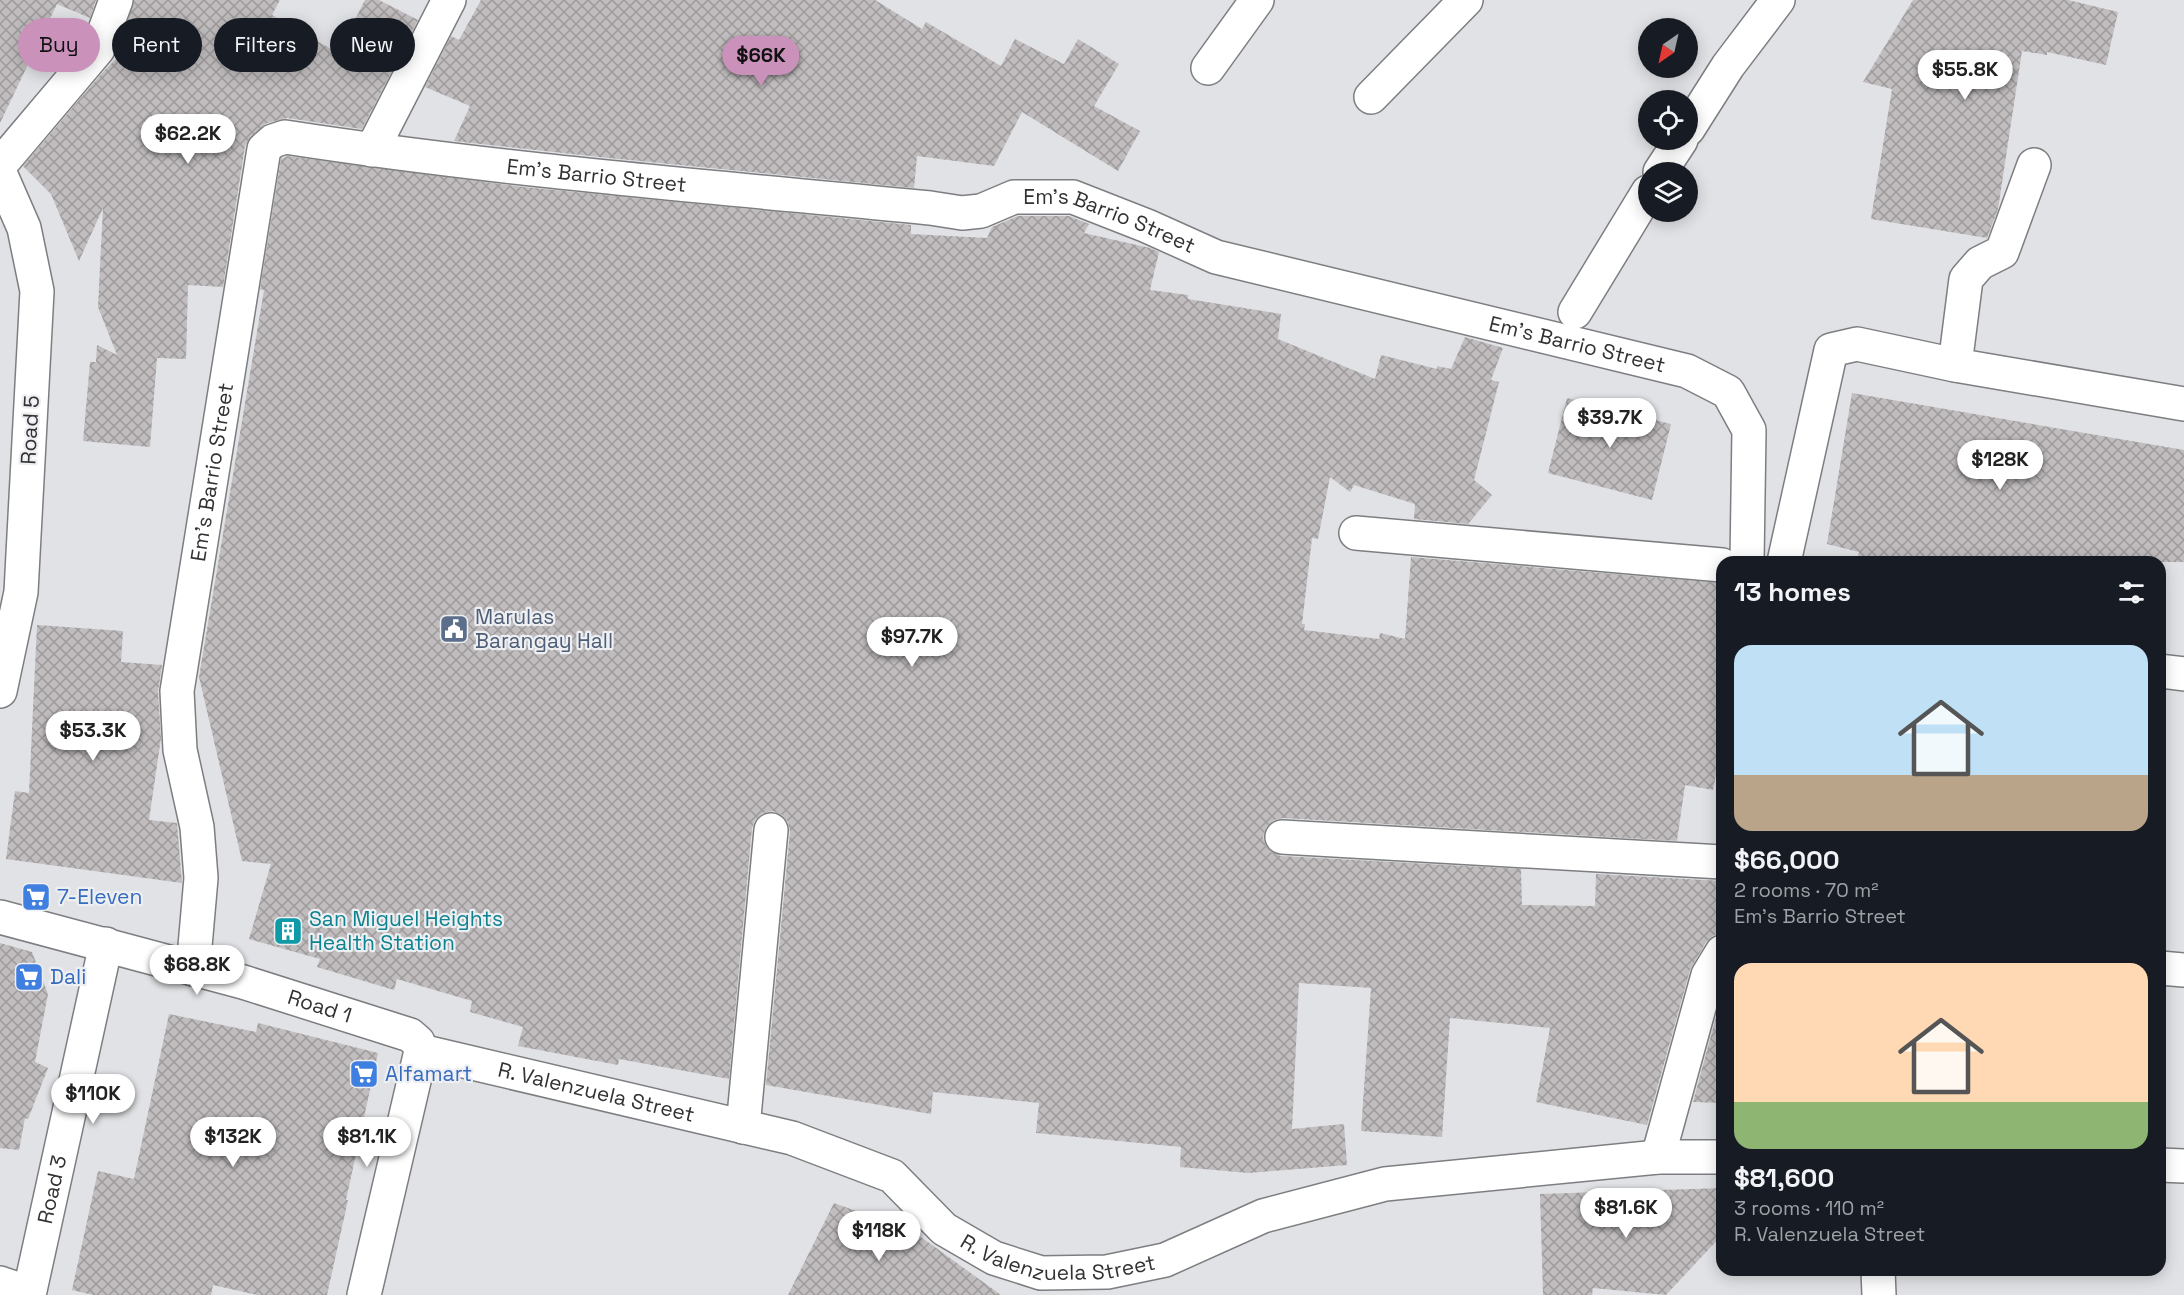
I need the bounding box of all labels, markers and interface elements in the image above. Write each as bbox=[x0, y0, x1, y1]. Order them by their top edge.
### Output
chip: Buy bbox=[18, 18, 100, 72]
chip: Rent bbox=[112, 18, 202, 72]
chip: Filters bbox=[214, 18, 318, 72]
chip: New bbox=[330, 18, 415, 72]
north arrow bbox=[1638, 18, 1698, 78]
map controls bbox=[1638, 18, 1698, 222]
pin: $66K bbox=[725, 36, 797, 87]
text: $66K bbox=[736, 42, 786, 68]
pin: $55.8K bbox=[1916, 50, 2014, 101]
text: $55.8K bbox=[1932, 56, 1998, 82]
button: locate bbox=[1638, 90, 1698, 150]
pin: $62.2K bbox=[139, 114, 237, 165]
text: $62.2K bbox=[155, 120, 221, 146]
street label: Em’s Barrio Street bbox=[505, 152, 688, 198]
button: layers bbox=[1638, 162, 1698, 222]
street label: Em’s Barrio Street bbox=[1023, 183, 1200, 259]
street label: Em’s Barrio Street bbox=[1486, 310, 1668, 378]
street label: Em’s Barrio Street bbox=[184, 381, 239, 563]
street label: Road 5 bbox=[14, 395, 45, 465]
pin: $39.7K bbox=[1561, 398, 1659, 449]
text: $39.7K bbox=[1577, 404, 1643, 430]
pin: $128K bbox=[1958, 440, 2042, 491]
text: $128K bbox=[1971, 446, 2029, 472]
text: 13 homes bbox=[1734, 575, 1851, 609]
icon: filters bbox=[2115, 576, 2148, 609]
place label: Marulas Barangay Hall bbox=[475, 603, 613, 654]
public building icon: Marulas Barangay Hall bbox=[438, 613, 470, 645]
pin: $97.7K bbox=[863, 617, 961, 668]
text: $97.7K bbox=[881, 623, 943, 649]
icon: home bbox=[1887, 684, 1995, 792]
pin: $53.3K bbox=[44, 711, 142, 762]
text: $53.3K bbox=[60, 717, 126, 743]
text: $66,000 bbox=[1734, 843, 1840, 877]
text: 2 rooms · 70 m² bbox=[1734, 877, 1878, 903]
supermarket icon: 7-Eleven bbox=[20, 881, 52, 913]
place label: 7-Eleven bbox=[57, 883, 142, 910]
text: Em’s Barrio Street bbox=[1734, 903, 1906, 929]
place label: San Miguel Heights Health Station bbox=[309, 905, 503, 956]
building icon: San Miguel Heights Health Station bbox=[272, 915, 304, 947]
pin: $68.8K bbox=[148, 945, 246, 996]
text: $68.8K bbox=[164, 951, 230, 977]
supermarket icon: Dali bbox=[13, 961, 45, 993]
place label: Dali bbox=[50, 963, 86, 990]
street label: Road 1 bbox=[284, 983, 355, 1029]
icon: home bbox=[1887, 1002, 1995, 1110]
street label: R. Valenzuela Street bbox=[495, 1056, 697, 1128]
supermarket icon: Alfamart bbox=[348, 1058, 380, 1090]
place label: Alfamart bbox=[385, 1060, 472, 1087]
pin: $110K bbox=[51, 1074, 135, 1125]
text: $110K bbox=[65, 1080, 121, 1106]
pin: $132K bbox=[191, 1117, 275, 1168]
pin: $81.1K bbox=[318, 1117, 416, 1168]
text: $132K bbox=[204, 1123, 262, 1149]
text: $81.1K bbox=[337, 1123, 397, 1149]
street label: Road 3 bbox=[31, 1152, 72, 1226]
text: $81,600 bbox=[1734, 1161, 1834, 1195]
pin: $81.6K bbox=[1577, 1188, 1675, 1239]
text: $81.6K bbox=[1594, 1194, 1658, 1220]
text: 3 rooms · 110 m² bbox=[1734, 1195, 1884, 1221]
pin: $118K bbox=[837, 1211, 921, 1262]
text: $118K bbox=[852, 1217, 906, 1243]
text: R. Valenzuela Street bbox=[1734, 1221, 1925, 1247]
street label: R. Valenzuela Street bbox=[956, 1228, 1158, 1286]

